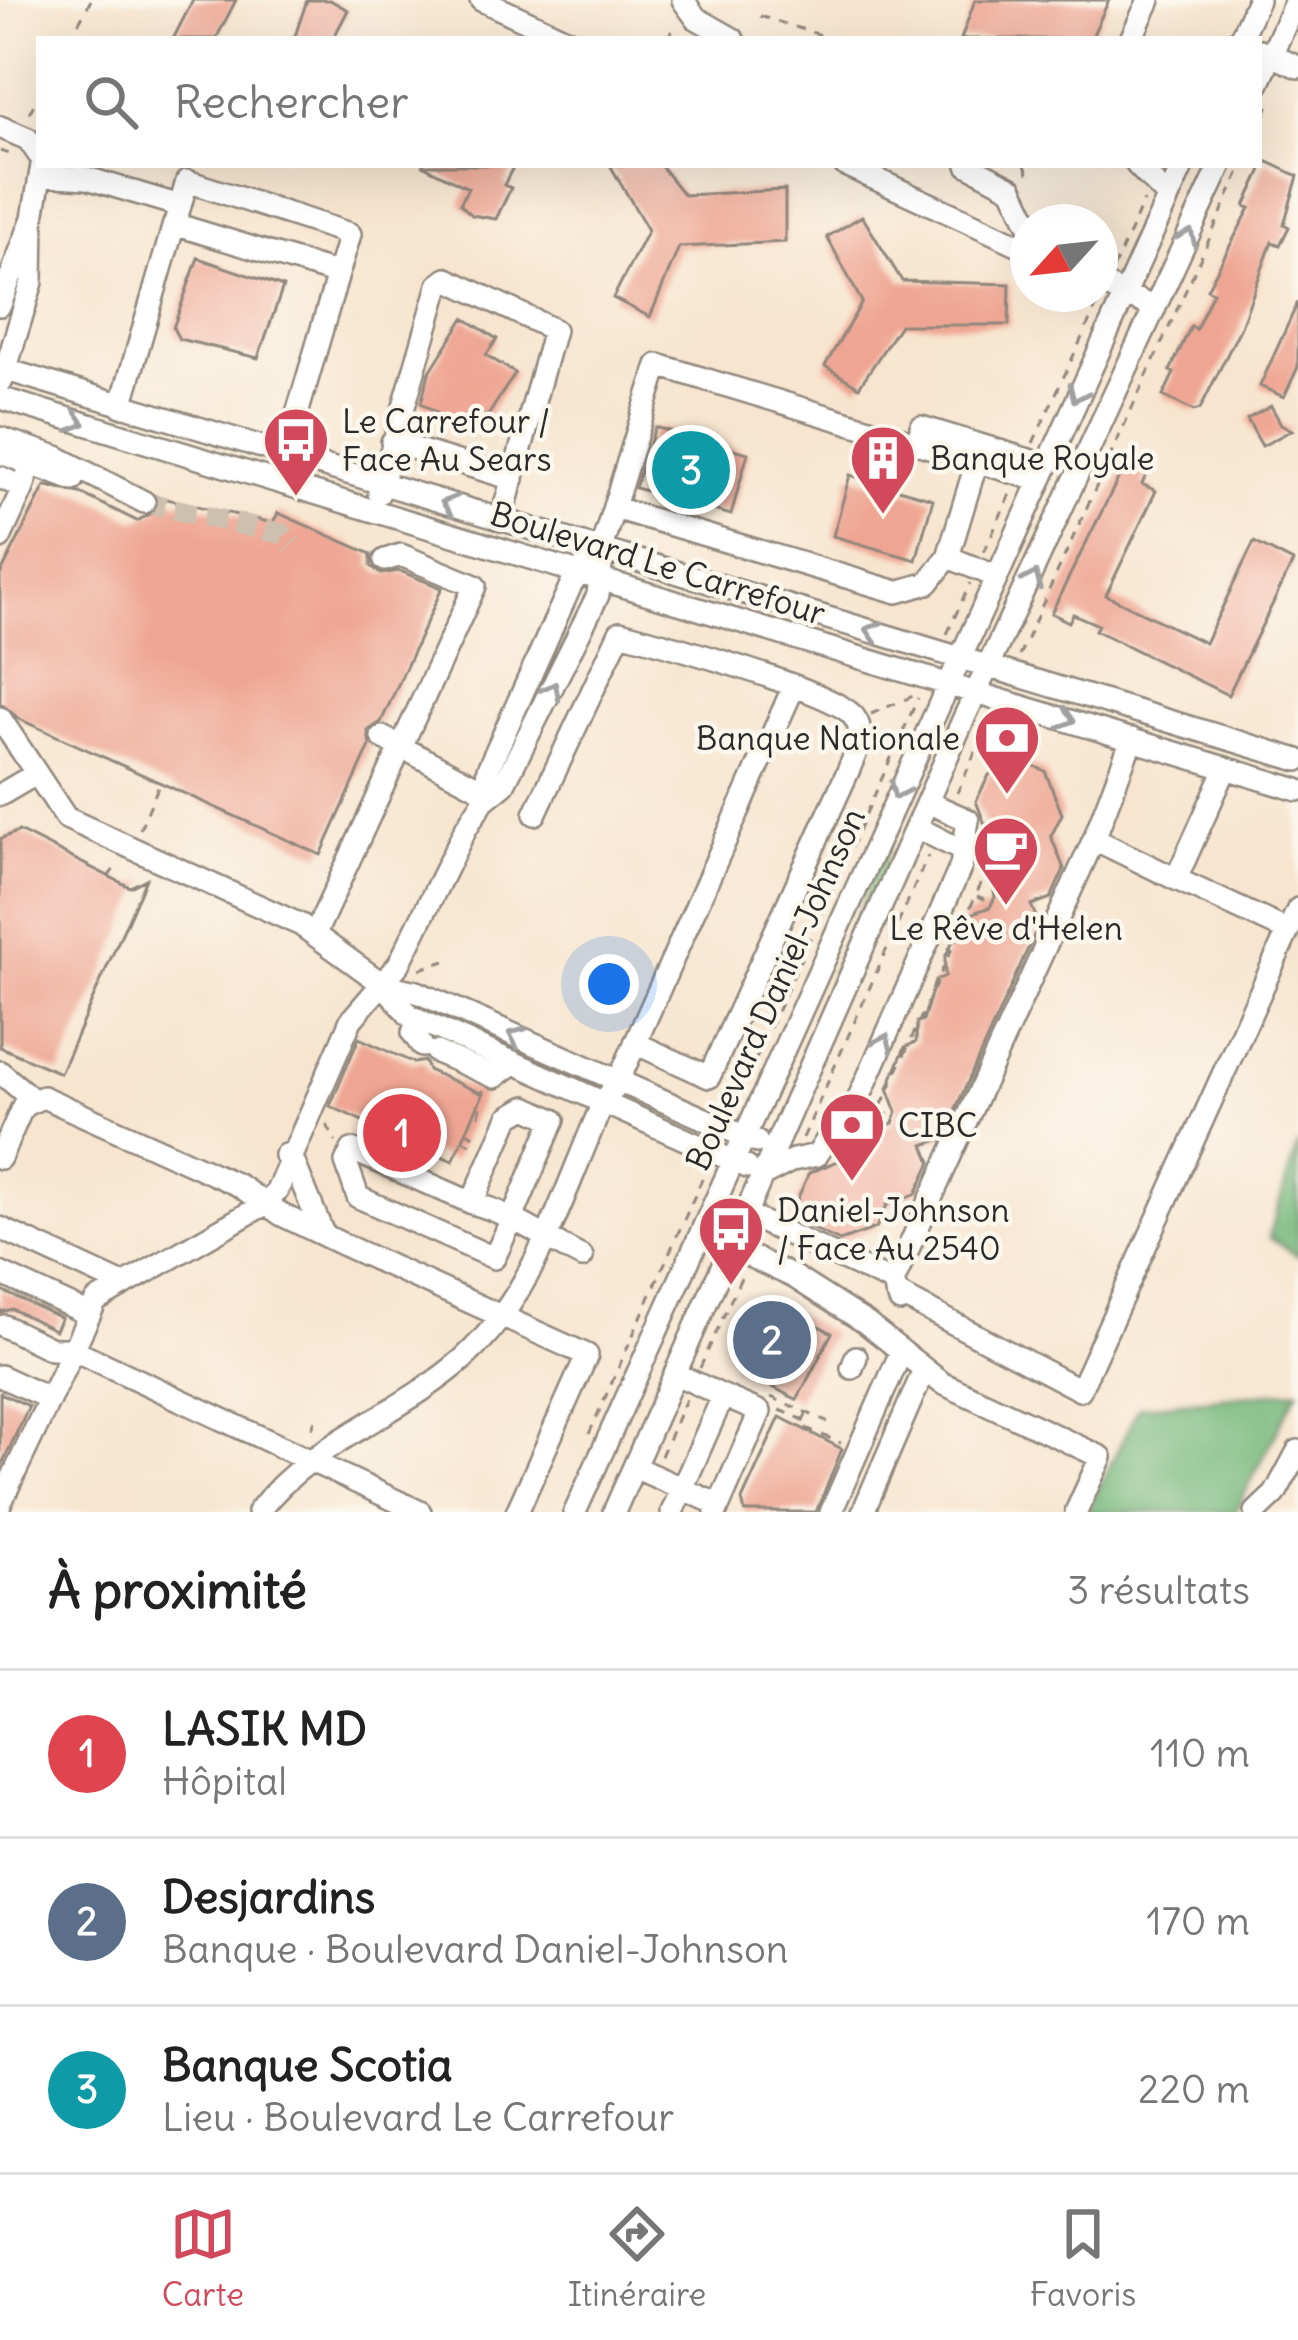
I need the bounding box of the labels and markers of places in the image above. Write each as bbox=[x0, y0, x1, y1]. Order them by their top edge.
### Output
place label: Le Carrefour / Face Au Sears bbox=[342, 400, 551, 480]
bus stop icon: Le Carrefour / Face Au Sears bbox=[261, 405, 331, 499]
building icon: Banque Royale bbox=[848, 423, 918, 517]
pin: 3 bbox=[652, 425, 730, 515]
place label: Banque Royale bbox=[930, 437, 1155, 479]
bank icon: Banque Nationale bbox=[972, 703, 1042, 797]
place label: Banque Nationale bbox=[696, 717, 960, 759]
cafe icon: Le Rêve d'Helen bbox=[971, 814, 1041, 908]
place label: Le Rêve d'Helen bbox=[889, 907, 1123, 949]
pin: 1 bbox=[363, 1088, 441, 1178]
bank icon: CIBC bbox=[817, 1090, 887, 1184]
place label: CIBC bbox=[898, 1104, 977, 1146]
place label: Daniel-Johnson / Face Au 2540 bbox=[777, 1189, 1010, 1269]
bus stop icon: Daniel-Johnson / Face Au 2540 bbox=[696, 1194, 766, 1288]
pin: 2 bbox=[733, 1295, 811, 1385]

